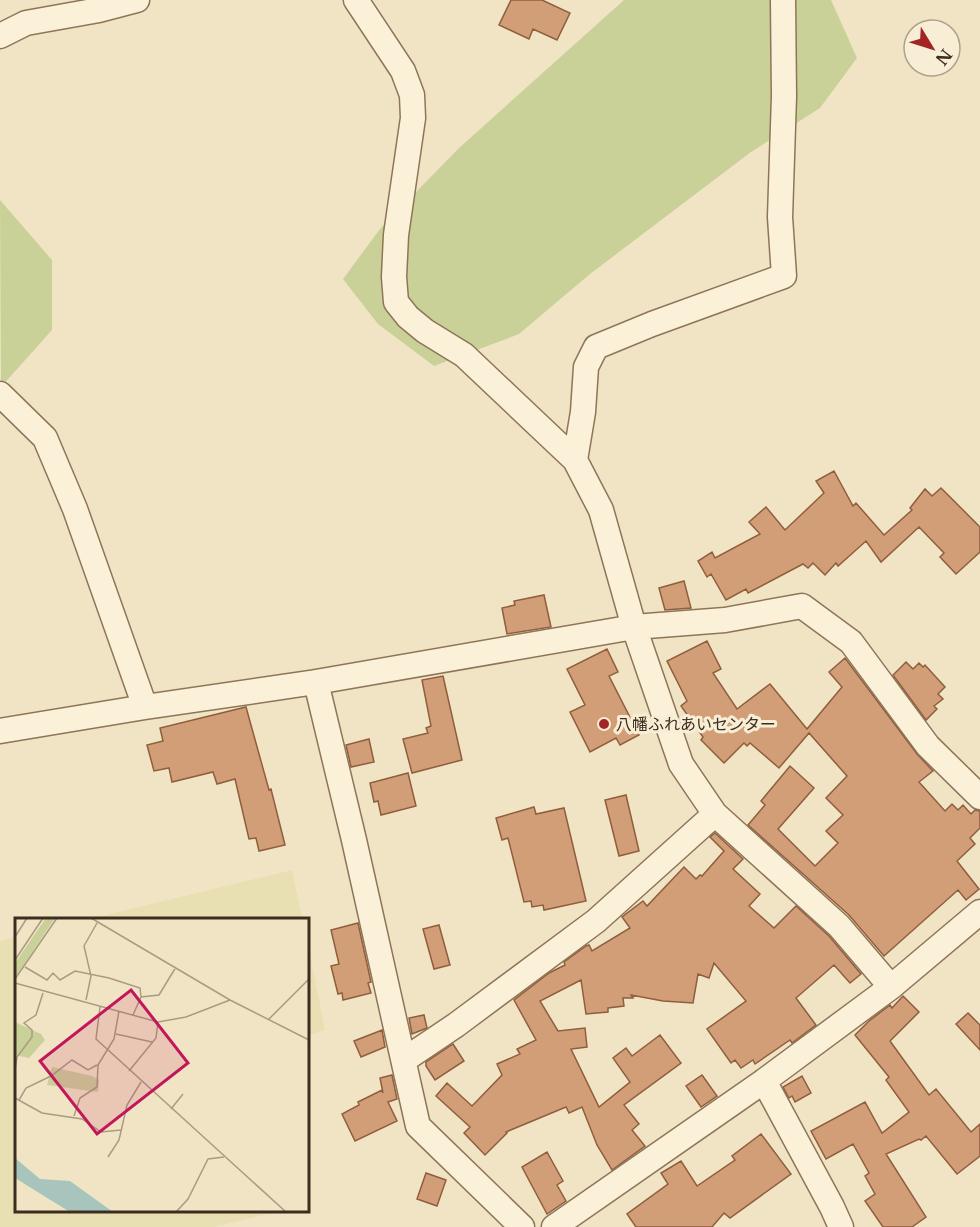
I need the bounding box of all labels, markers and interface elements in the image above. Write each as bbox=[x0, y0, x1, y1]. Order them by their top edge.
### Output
north arrow bbox=[902, 18, 962, 78]
text: N bbox=[931, 45, 956, 69]
place label: 八幡ふれあいセンター bbox=[616, 714, 776, 734]
marker: 八幡ふれあいセンター bbox=[597, 717, 611, 731]
inset map bbox=[15, 918, 309, 1212]

